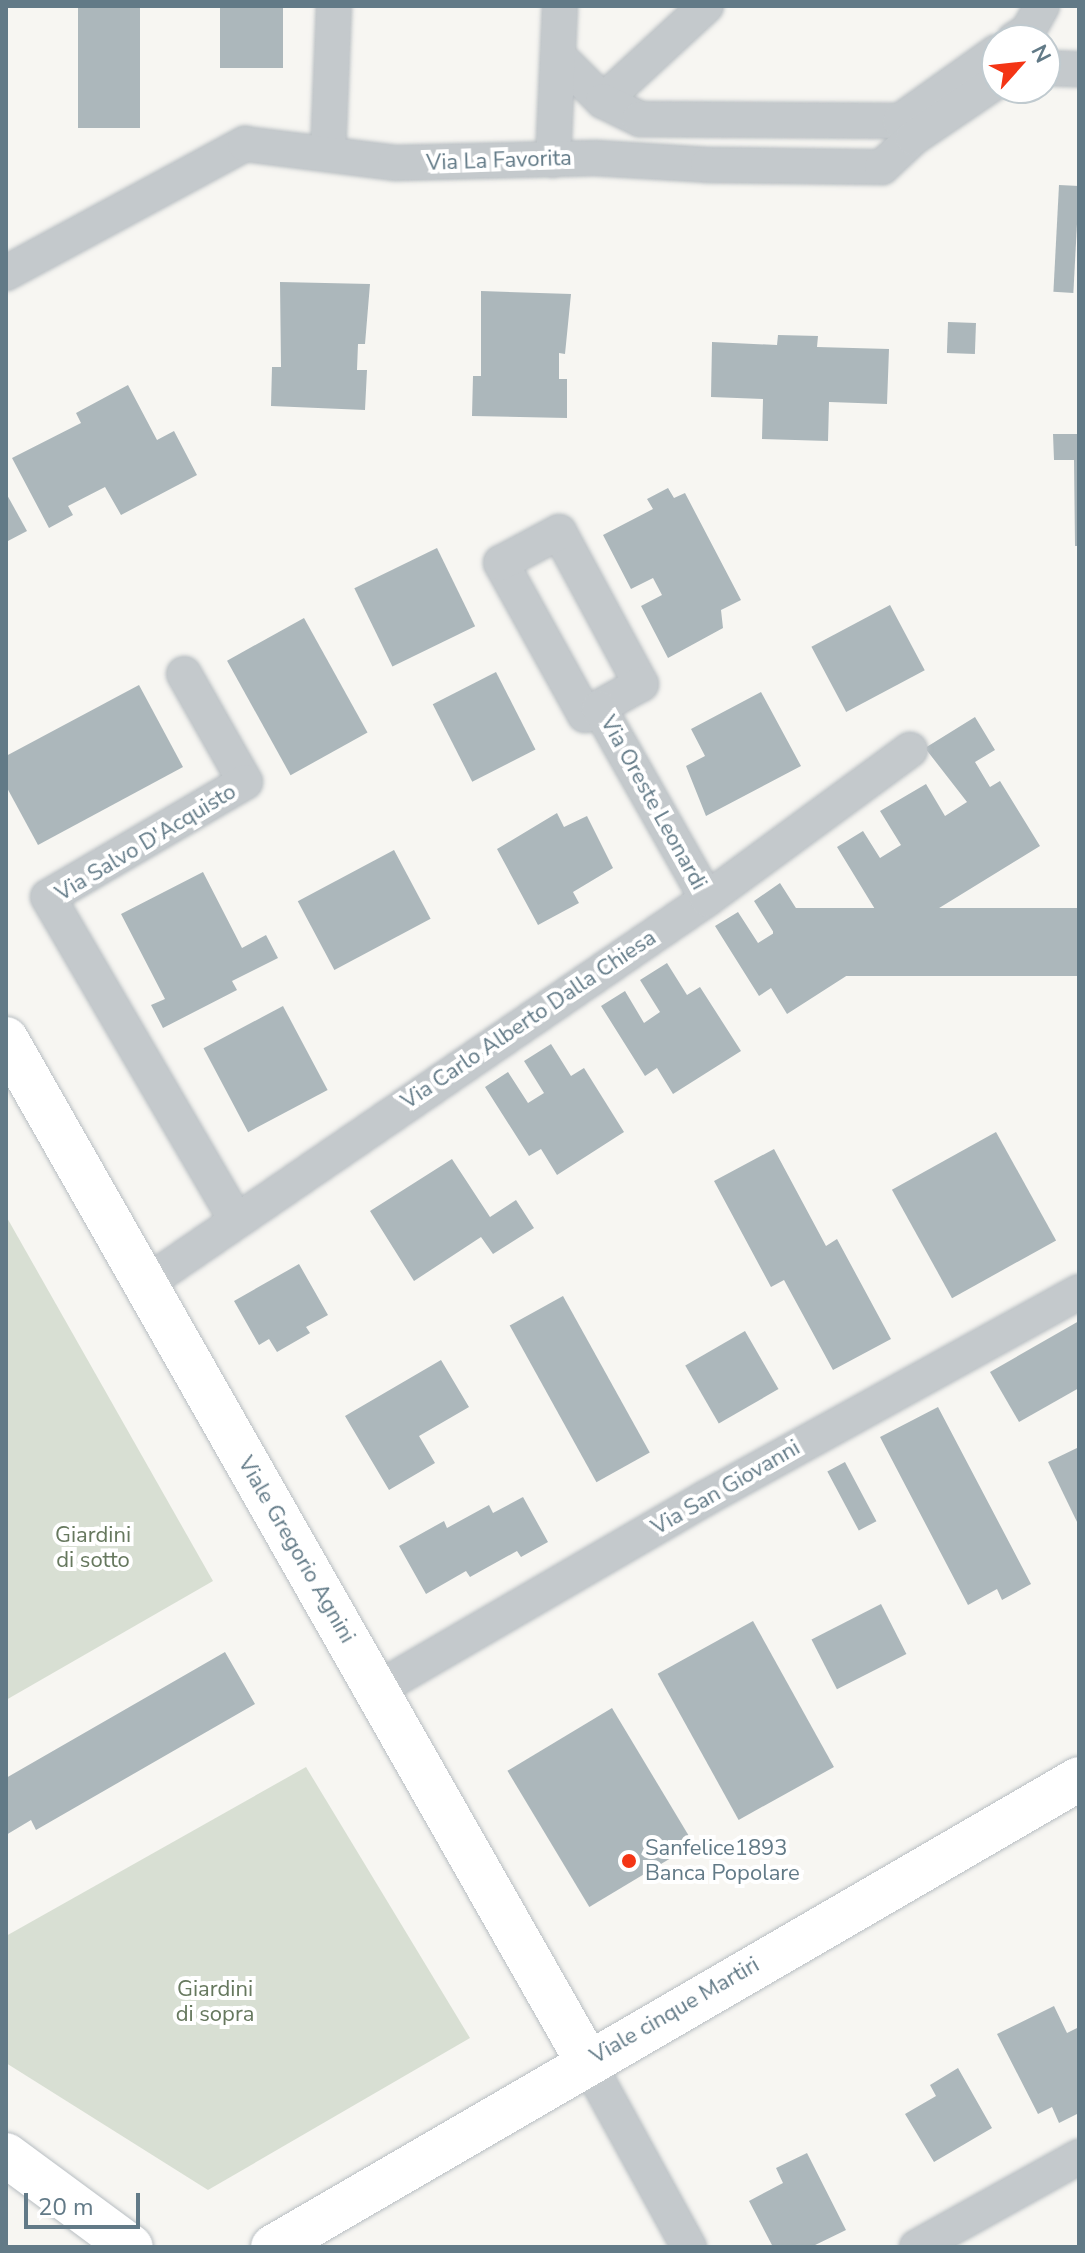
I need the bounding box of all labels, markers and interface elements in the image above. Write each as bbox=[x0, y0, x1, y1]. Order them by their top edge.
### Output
north arrow bbox=[981, 24, 1061, 104]
text: N bbox=[1023, 40, 1058, 68]
street label: Via La Favorita bbox=[426, 145, 572, 177]
street label: Via Oreste Leonardi bbox=[594, 711, 712, 895]
street label: Via Salvo D'Acquisto bbox=[51, 779, 241, 907]
street label: Via Carlo Alberto Dalla Chiesa bbox=[397, 925, 661, 1115]
street label: Via San Giovanni bbox=[647, 1435, 805, 1541]
street label: Viale Gregorio Agnini bbox=[232, 1452, 360, 1648]
park label: Giardini di sotto bbox=[55, 1522, 131, 1574]
place label: Sanfelice1893 Banca Popolare bbox=[645, 1835, 800, 1886]
marker: Sanfelice1893 Banca Popolare bbox=[620, 1852, 638, 1870]
street label: Viale cinque Martiri bbox=[586, 1952, 764, 2070]
park label: Giardini di sopra bbox=[176, 1976, 254, 2028]
scale bar bbox=[28, 2177, 144, 2227]
text: 20 m bbox=[38, 2191, 94, 2223]

